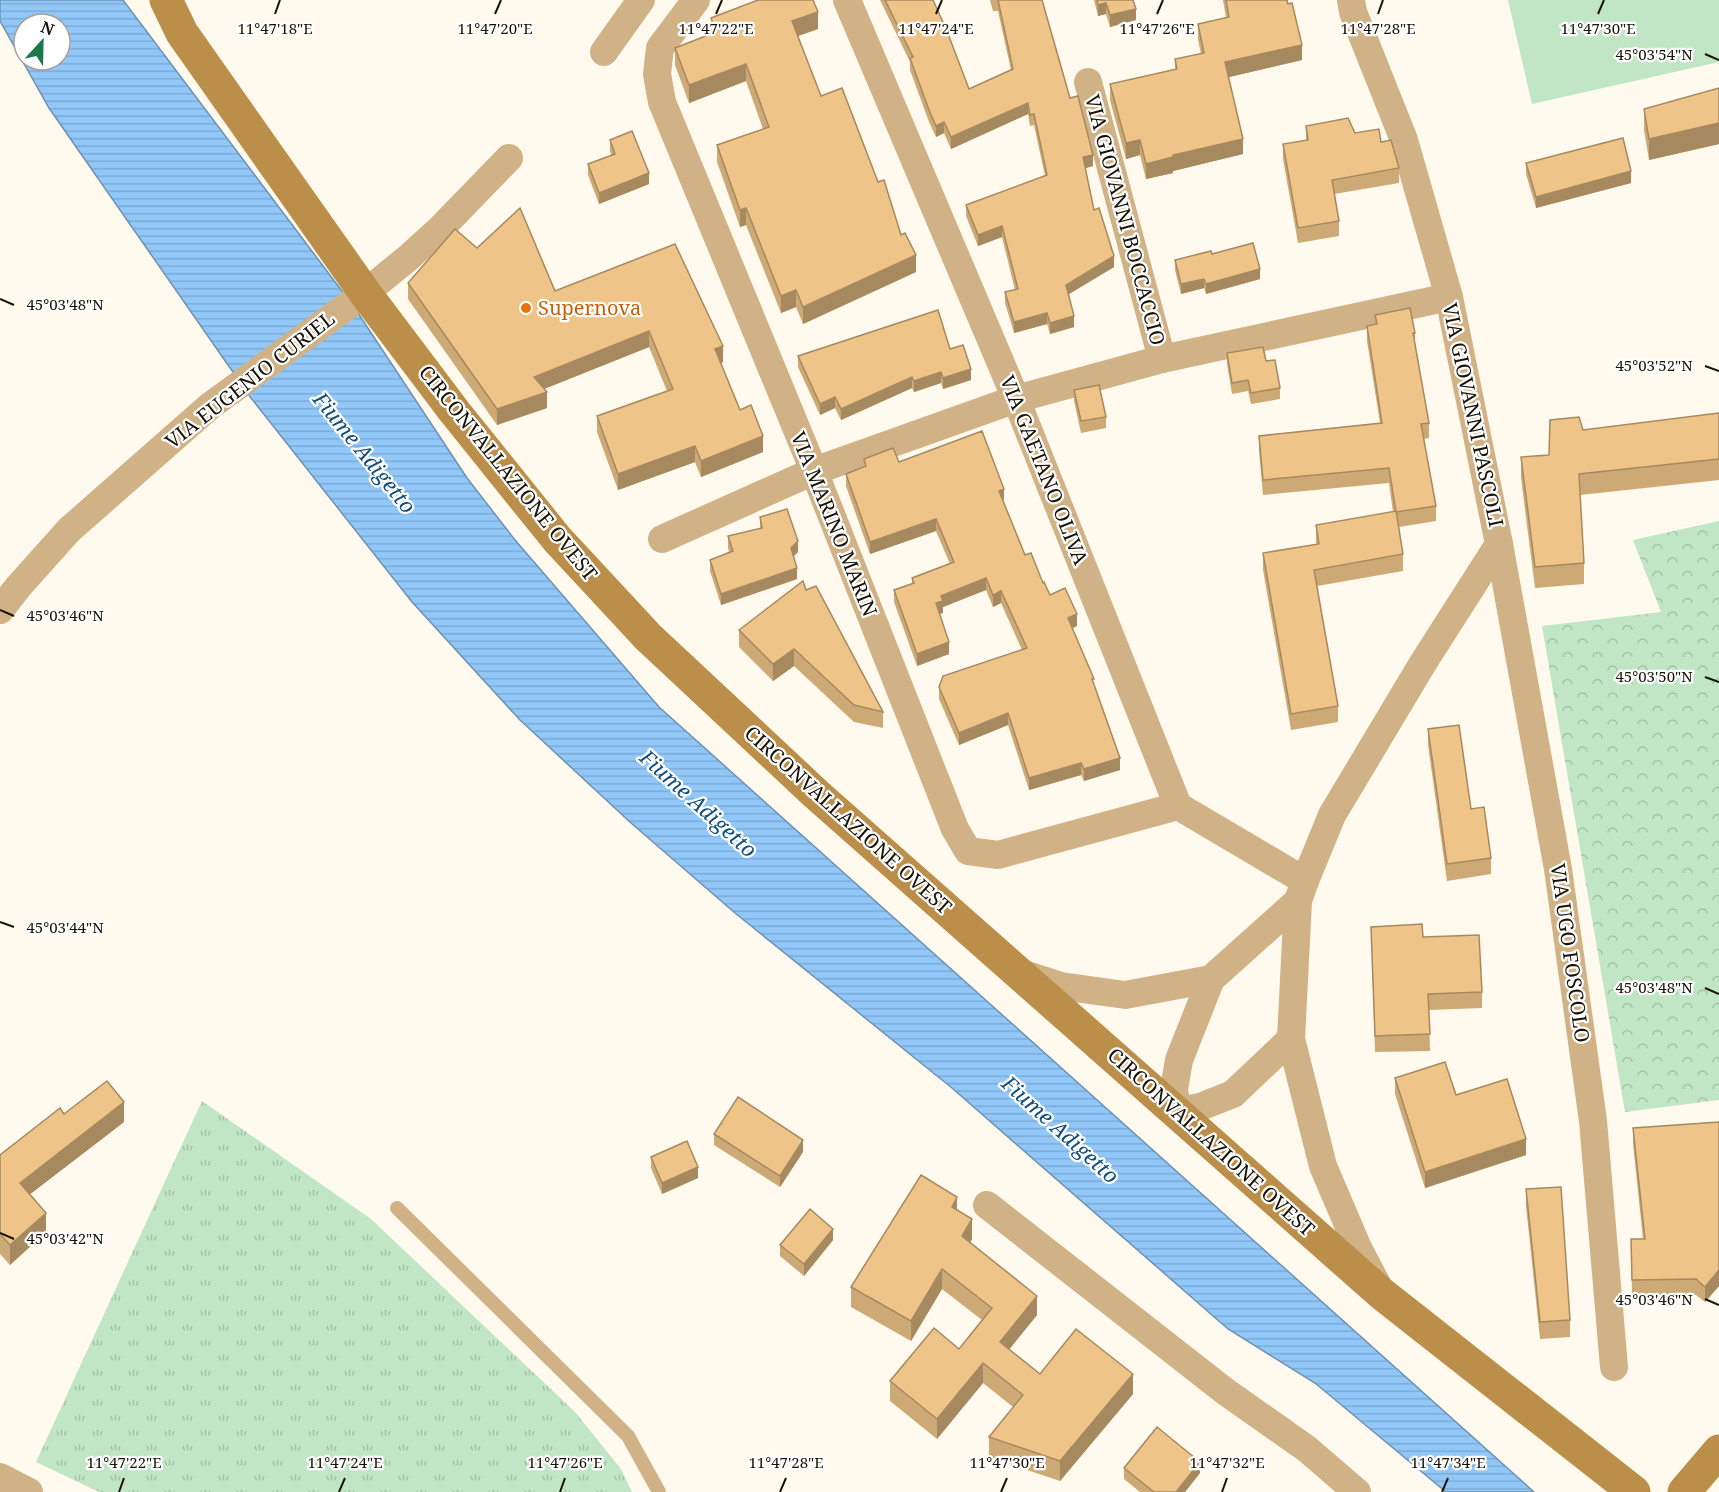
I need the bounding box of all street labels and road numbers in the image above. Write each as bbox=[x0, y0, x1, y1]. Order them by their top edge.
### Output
street label: VIA GIOVANNI BOCCACCIO bbox=[1079, 92, 1172, 348]
street label: VIA GIOVANNI PASCOLI bbox=[1437, 300, 1510, 529]
street label: VIA EUGENIO CURIEL bbox=[159, 305, 340, 454]
street label: CIRCONVALLAZIONE OVEST bbox=[413, 359, 604, 586]
street label: VIA GAETANO OLIVA bbox=[994, 371, 1095, 569]
street label: VIA MARINO MARIN bbox=[785, 427, 884, 620]
street label: CIRCONVALLAZIONE OVEST bbox=[739, 719, 958, 920]
street label: VIA UGO FOSCOLO bbox=[1545, 862, 1596, 1044]
street label: CIRCONVALLAZIONE OVEST bbox=[1102, 1041, 1321, 1242]

